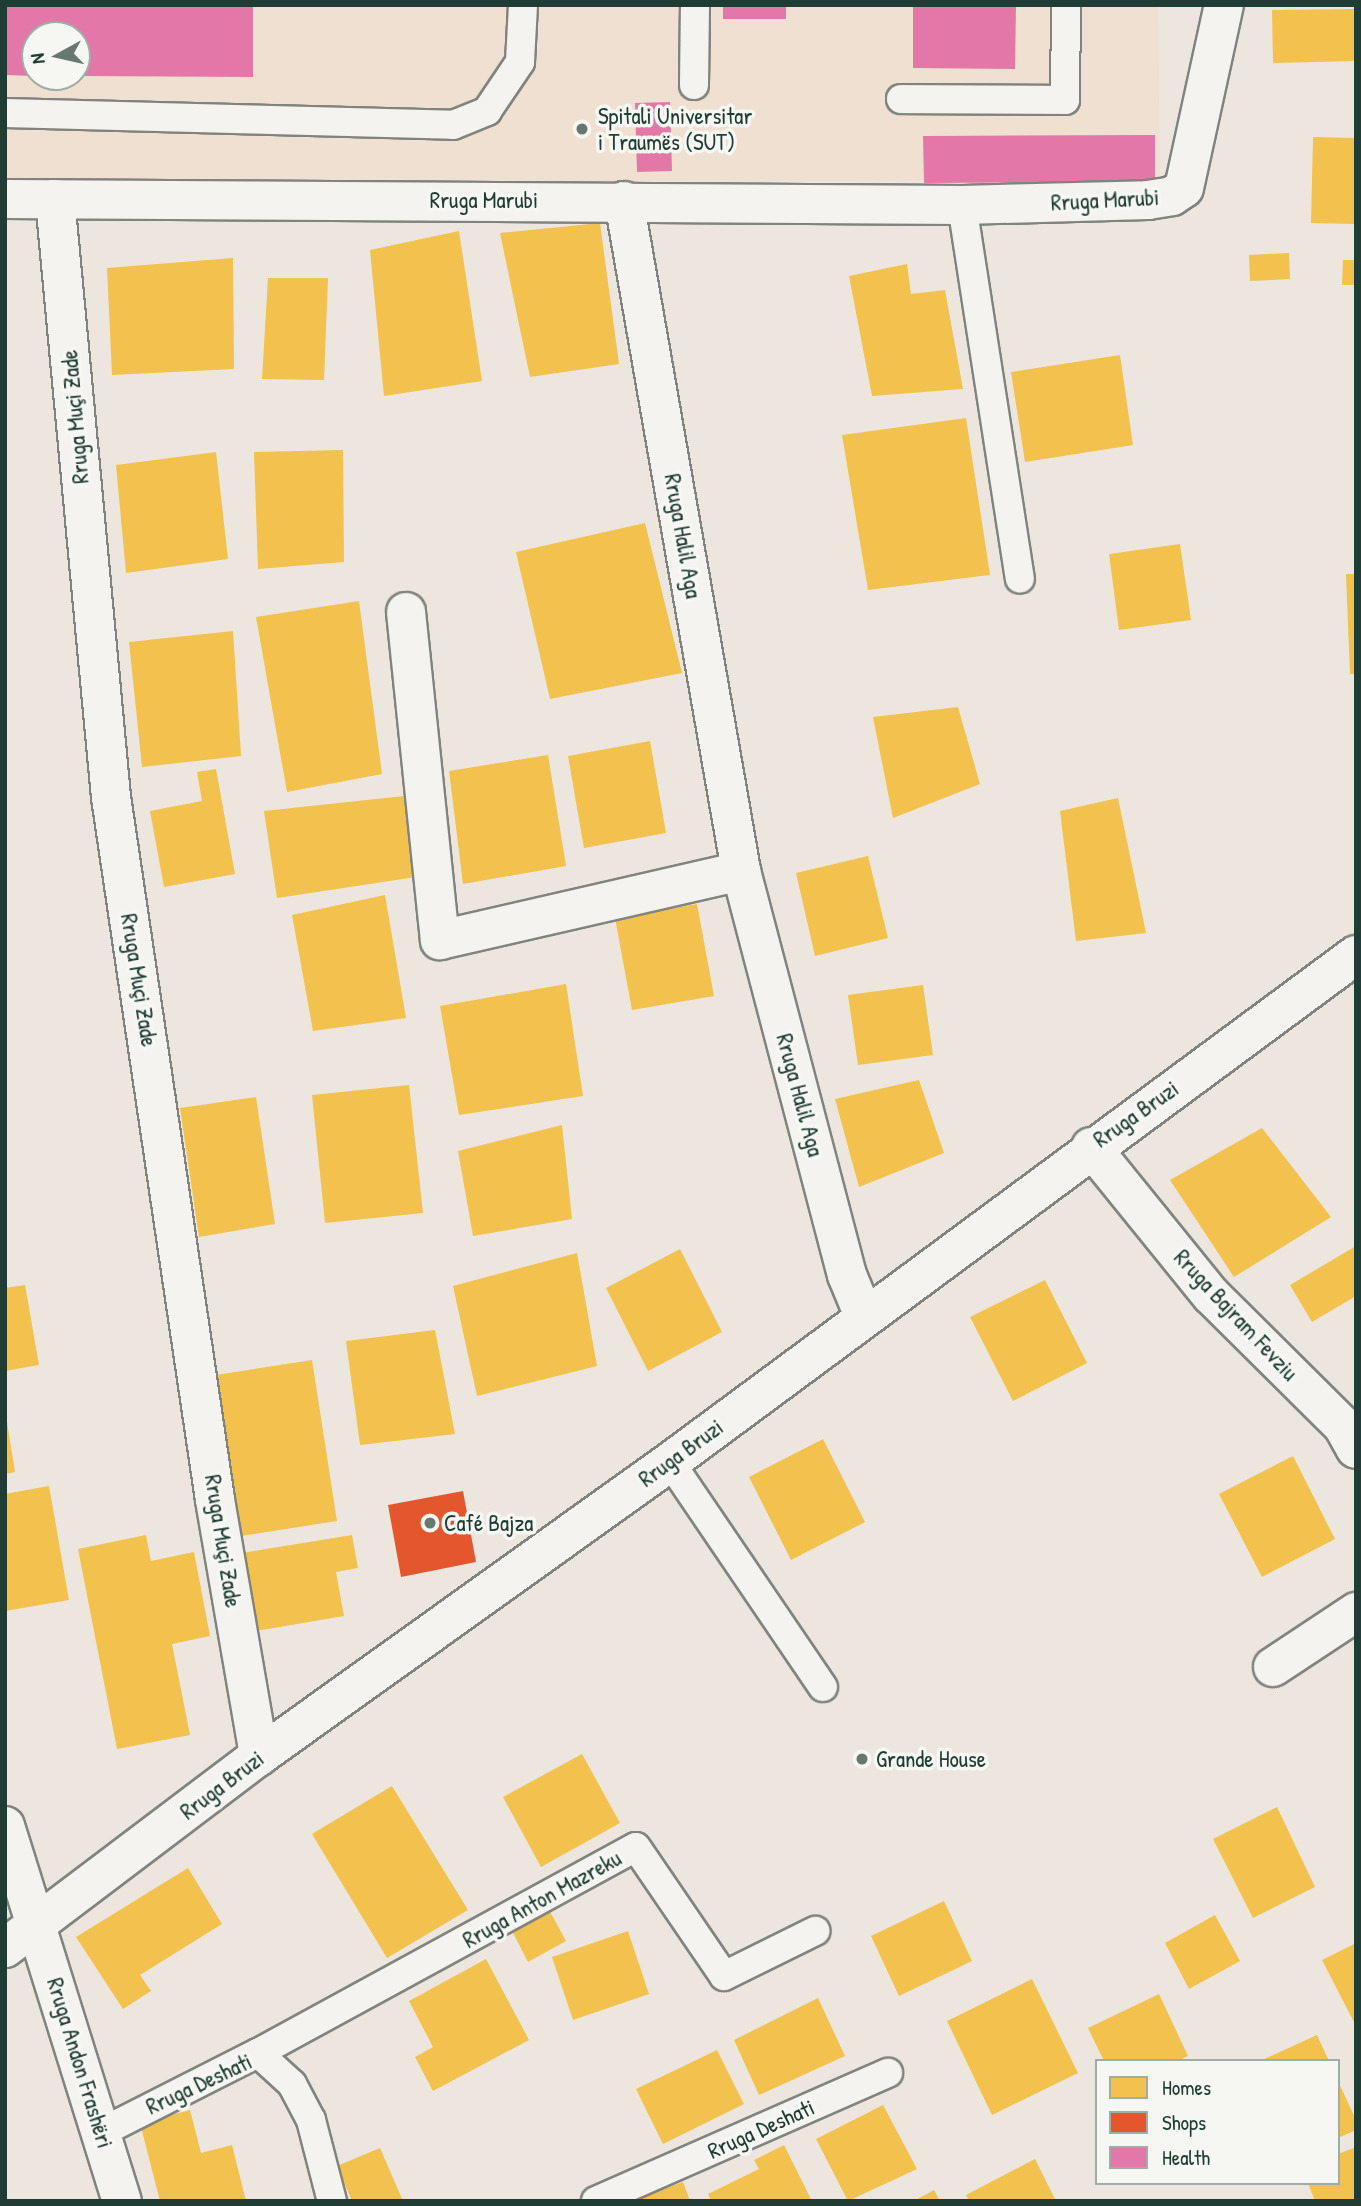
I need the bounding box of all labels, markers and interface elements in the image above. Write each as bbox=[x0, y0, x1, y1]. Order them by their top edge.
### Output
north arrow bbox=[21, 21, 91, 91]
text: N bbox=[24, 52, 51, 65]
place label: Spitali Universitar i Traumës (SUT) bbox=[598, 102, 752, 156]
marker: Spitali Universitar i Traumës (SUT) bbox=[572, 119, 592, 139]
street label: Rruga Marubi bbox=[1050, 183, 1160, 217]
street label: Rruga Marubi bbox=[430, 186, 538, 214]
street label: Rruga Muçi Zade bbox=[55, 349, 95, 485]
street label: Rruga Halil Aga bbox=[658, 472, 708, 600]
street label: Rruga Muçi Zade bbox=[115, 912, 163, 1048]
street label: Rruga Halil Aga bbox=[770, 1031, 830, 1159]
street label: Rruga Bruzi bbox=[1088, 1075, 1184, 1153]
street label: Rruga Bajram Fevziu bbox=[1168, 1244, 1304, 1386]
street label: Rruga Bruzi bbox=[633, 1413, 729, 1493]
street label: Rruga Muçi Zade bbox=[199, 1473, 247, 1609]
place label: Café Bajza bbox=[444, 1509, 533, 1537]
marker: Café Bajza bbox=[422, 1515, 438, 1531]
street label: Rruga Bruzi bbox=[175, 1745, 269, 1825]
place label: Grande House bbox=[876, 1745, 986, 1773]
marker: Grande House bbox=[854, 1751, 870, 1767]
street label: Rruga Anton Mazreku bbox=[458, 1844, 626, 1954]
street label: Rruga Andon Frashëri bbox=[41, 1974, 119, 2152]
street label: Rruga Deshati bbox=[142, 2047, 256, 2121]
legend bbox=[1095, 2059, 1340, 2185]
text: Homes bbox=[1162, 2073, 1211, 2102]
street label: Rruga Deshati bbox=[703, 2093, 819, 2165]
text: Shops bbox=[1162, 2108, 1206, 2137]
text: Health bbox=[1162, 2143, 1210, 2172]

